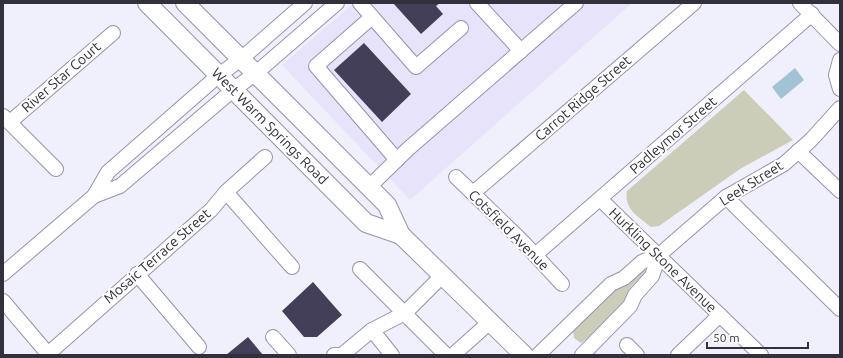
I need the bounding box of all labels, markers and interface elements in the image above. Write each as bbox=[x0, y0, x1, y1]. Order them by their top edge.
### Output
street label: River Star Court bbox=[18, 38, 104, 116]
street label: Carrot Ridge Street bbox=[532, 52, 635, 144]
street label: West Warm Springs Road bbox=[209, 65, 331, 187]
street label: Padleymor Street bbox=[626, 93, 720, 177]
street label: Leek Street bbox=[716, 157, 786, 209]
street label: Cotsfield Avenue bbox=[466, 187, 552, 273]
street label: Hurkling Stone Avenue bbox=[606, 204, 720, 316]
street label: Mosaic Terrace Street bbox=[100, 205, 214, 307]
scale bar bbox=[707, 324, 808, 350]
text: 50 m bbox=[713, 331, 740, 344]

